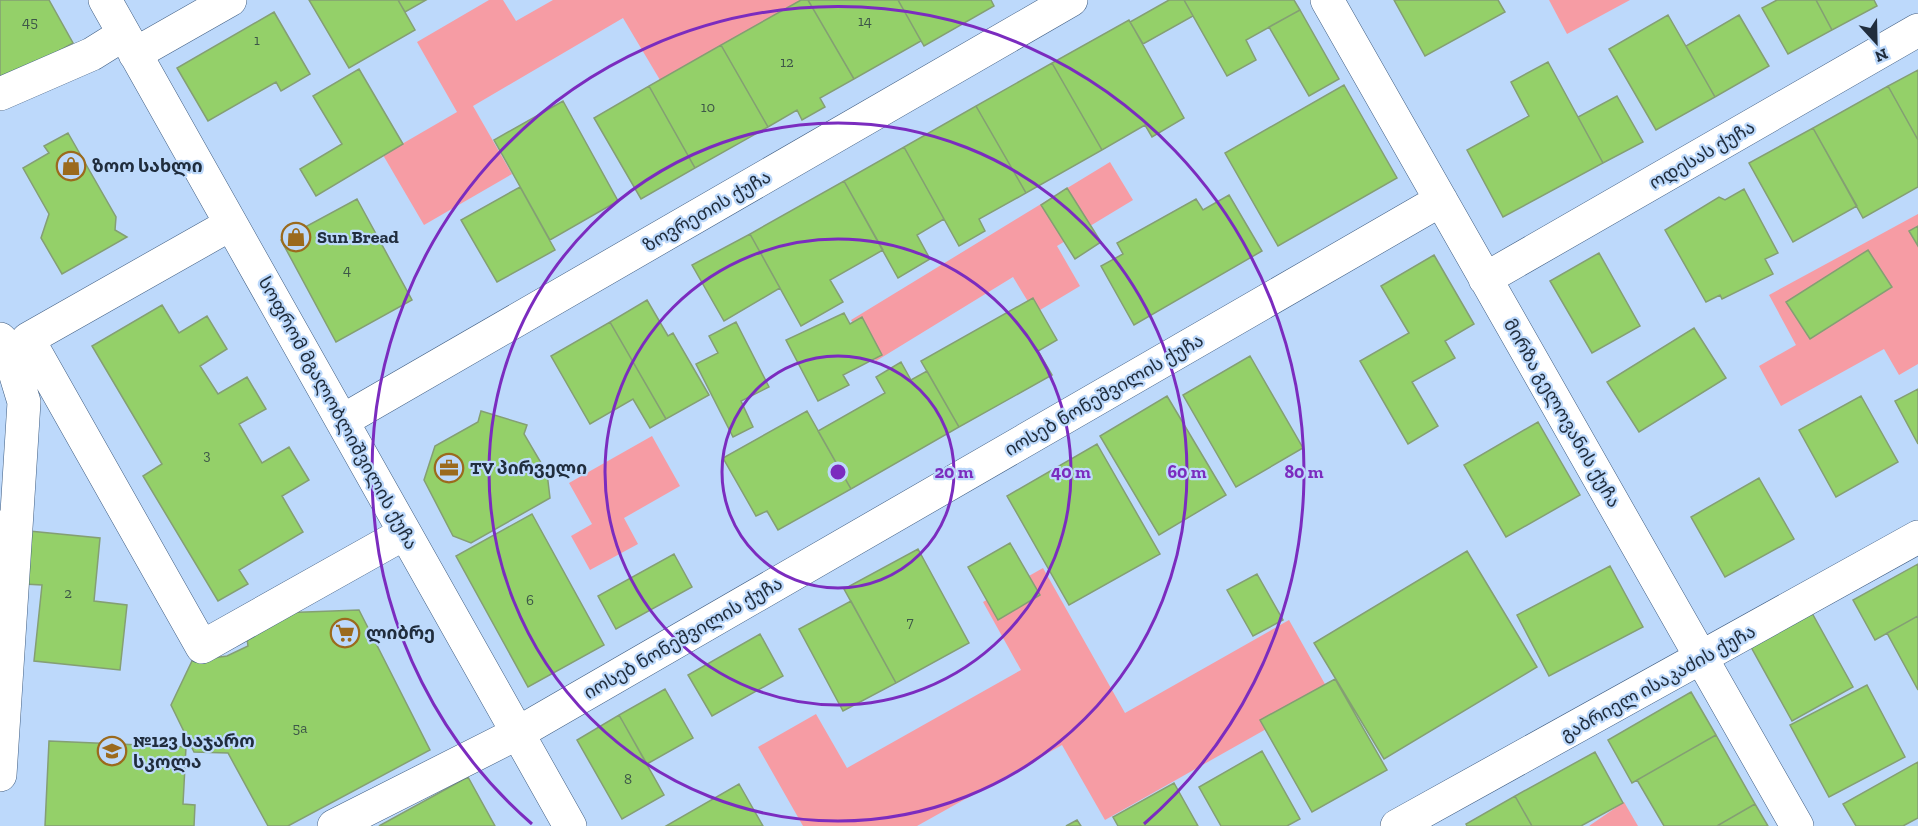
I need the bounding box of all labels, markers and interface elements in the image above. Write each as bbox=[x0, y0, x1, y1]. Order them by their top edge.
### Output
house number: 14 bbox=[858, 12, 872, 30]
north arrow bbox=[1846, 12, 1906, 72]
house number: 45 bbox=[22, 13, 38, 31]
house number: 1 bbox=[254, 31, 260, 49]
text: N bbox=[1872, 44, 1891, 67]
house number: 12 bbox=[780, 53, 794, 71]
house number: 10 bbox=[701, 98, 715, 116]
street label: ოდესას ქუჩა bbox=[1645, 116, 1759, 194]
shop icon: ზოო სახლი bbox=[55, 150, 87, 182]
place label: ზოო სახლი bbox=[92, 155, 203, 177]
street label: ზოვრეთის ქუჩა bbox=[639, 166, 775, 256]
shop icon: Sun Bread bbox=[280, 221, 312, 253]
place label: Sun Bread bbox=[317, 226, 400, 248]
house number: 4 bbox=[343, 261, 351, 279]
street label: სოფრომ მგალობლიშვილის ქუჩა bbox=[254, 273, 422, 553]
street label: მირზა გელოვანის ქუჩა bbox=[1499, 315, 1625, 511]
street label: იოსებ ნონეშვილის ქუჩა bbox=[1001, 329, 1207, 461]
house number: 3 bbox=[203, 446, 211, 464]
office icon: TV პირველი bbox=[433, 452, 465, 484]
place label: TV პირველი bbox=[470, 457, 587, 479]
text: 20 m bbox=[934, 461, 974, 483]
text: 40 m bbox=[1051, 461, 1091, 483]
text: 60 m bbox=[1167, 461, 1207, 483]
text: 80 m bbox=[1284, 461, 1324, 483]
centre of rings bbox=[828, 462, 848, 482]
street label: იოსებ ნონეშვილის ქუჩა bbox=[580, 572, 786, 704]
house number: 2 bbox=[64, 584, 72, 602]
house number: 6 bbox=[526, 591, 534, 609]
house number: 7 bbox=[906, 613, 914, 631]
supermarket icon: ლიბრე bbox=[329, 617, 361, 649]
street label: გაბრიელ ისაკაძის ქუჩა bbox=[1557, 620, 1759, 746]
place label: ლიბრე bbox=[366, 622, 435, 644]
house number: 5a bbox=[293, 719, 307, 737]
place label: №123 საჯარო სკოლა bbox=[133, 730, 255, 773]
school or university icon: №123 საჯარო სკოლა bbox=[96, 735, 128, 767]
house number: 8 bbox=[624, 770, 632, 788]

